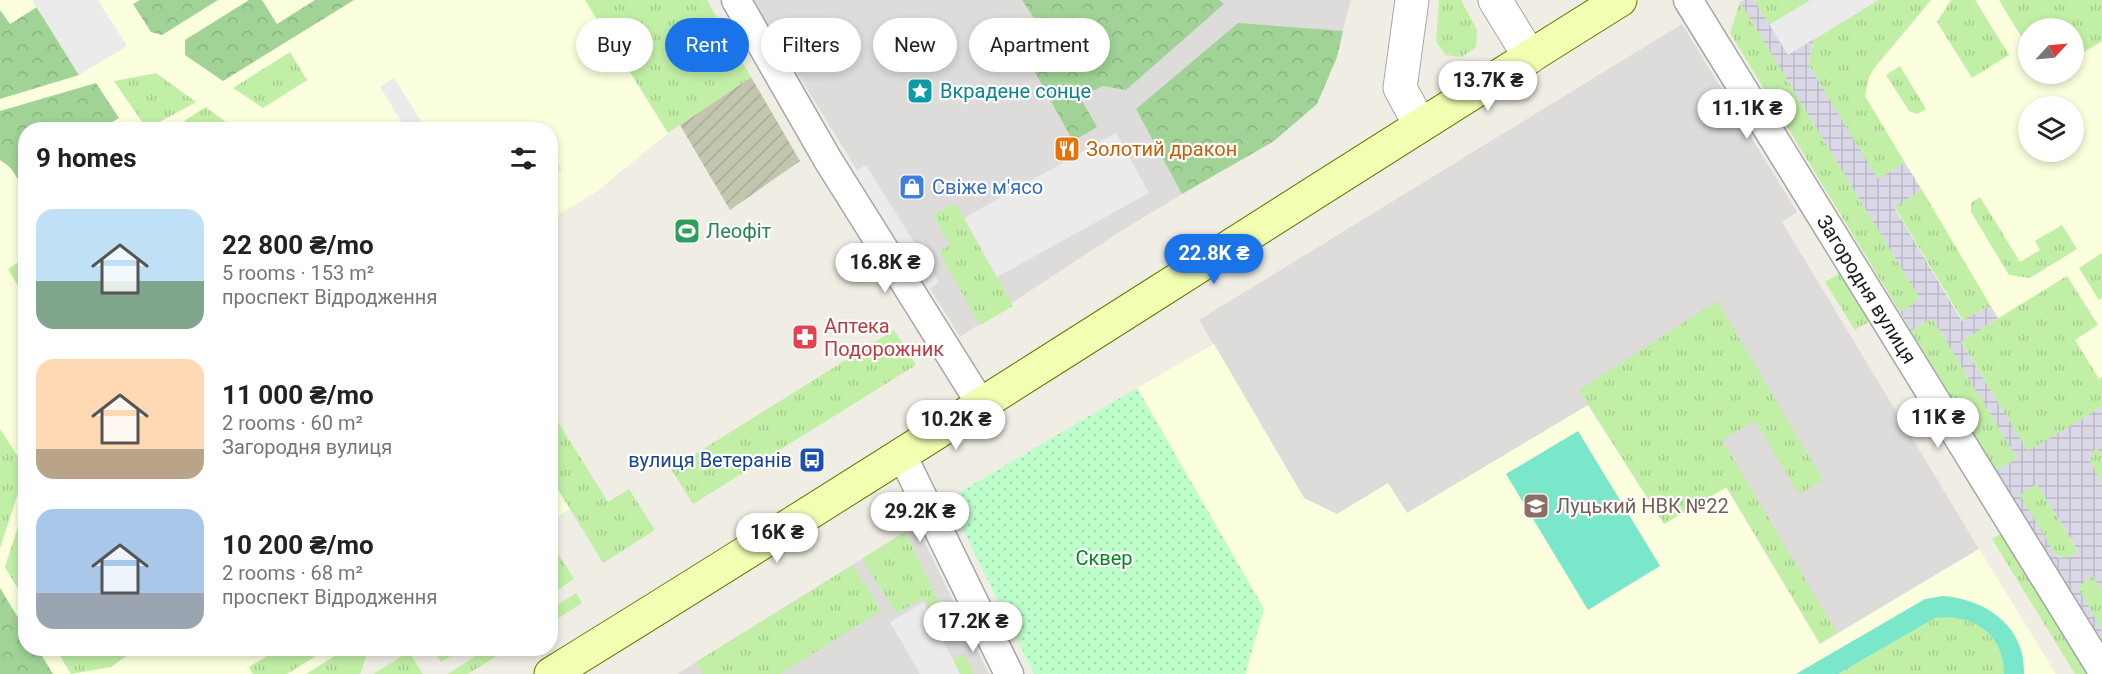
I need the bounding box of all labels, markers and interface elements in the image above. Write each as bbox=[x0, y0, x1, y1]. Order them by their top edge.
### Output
chip: Buy bbox=[576, 18, 653, 72]
chip: Rent bbox=[665, 18, 749, 72]
chip: Filters bbox=[761, 18, 861, 72]
chip: New bbox=[873, 18, 957, 72]
chip: Apartment bbox=[969, 18, 1110, 72]
north arrow bbox=[2018, 18, 2084, 84]
map controls bbox=[2018, 18, 2084, 162]
pin: 13.7K ₴ bbox=[1433, 61, 1543, 112]
text: 13.7K ₴ bbox=[1452, 68, 1524, 92]
place icon: Вкрадене сонце bbox=[905, 76, 935, 106]
place label: Вкрадене сонце bbox=[940, 79, 1091, 103]
pin: 11.1K ₴ bbox=[1692, 89, 1802, 140]
text: 11.1K ₴ bbox=[1711, 96, 1783, 120]
button: layers bbox=[2018, 96, 2084, 162]
restaurant icon: Золотий дракон bbox=[1052, 134, 1082, 164]
place label: Золотий дракон bbox=[1086, 137, 1237, 161]
icon: filters bbox=[507, 142, 540, 175]
text: 9 homes bbox=[36, 143, 137, 173]
shop icon: Свіже м'ясо bbox=[897, 172, 927, 202]
place label: Свіже м'ясо bbox=[932, 175, 1043, 199]
street label: Загородня вулиця bbox=[1812, 210, 1922, 368]
sports icon: Леофіт bbox=[672, 216, 702, 246]
place label: Леофіт bbox=[706, 219, 772, 243]
text: 22 800 ₴/mo bbox=[222, 230, 374, 260]
icon: home bbox=[84, 233, 156, 305]
pin: 22.8K ₴ bbox=[1159, 234, 1269, 285]
text: 22.8K ₴ bbox=[1178, 241, 1250, 265]
pin: 16.8K ₴ bbox=[830, 243, 940, 294]
text: 16.8K ₴ bbox=[849, 250, 921, 274]
text: 5 rooms · 153 m² bbox=[222, 261, 374, 285]
text: проспект Відродження bbox=[222, 285, 437, 309]
place label: Аптека Подорожник bbox=[824, 314, 944, 361]
pharmacy icon: Аптека Подорожник bbox=[790, 322, 820, 352]
text: 11 000 ₴/mo bbox=[222, 380, 374, 410]
icon: home bbox=[84, 383, 156, 455]
pin: 11K ₴ bbox=[1896, 398, 1980, 449]
pin: 10.2K ₴ bbox=[901, 400, 1011, 451]
text: 11K ₴ bbox=[1911, 405, 1965, 429]
text: 10.2K ₴ bbox=[920, 407, 992, 431]
text: 2 rooms · 60 m² bbox=[222, 411, 363, 435]
text: Загородня вулиця bbox=[222, 435, 392, 459]
bus stop icon: вулиця Ветеранів bbox=[797, 445, 827, 475]
place label: вулиця Ветеранів bbox=[628, 448, 792, 472]
school or university icon: Луцький НВК №22 bbox=[1521, 491, 1551, 521]
pin: 29.2K ₴ bbox=[865, 492, 975, 543]
place label: Луцький НВК №22 bbox=[1556, 494, 1729, 518]
text: 29.2K ₴ bbox=[884, 499, 956, 523]
pin: 16K ₴ bbox=[735, 513, 819, 564]
text: 16K ₴ bbox=[750, 520, 804, 544]
text: 10 200 ₴/mo bbox=[222, 530, 374, 560]
icon: home bbox=[84, 533, 156, 605]
park label: Сквер bbox=[1075, 546, 1133, 570]
text: 2 rooms · 68 m² bbox=[222, 561, 363, 585]
text: проспект Відродження bbox=[222, 585, 437, 609]
pin: 17.2K ₴ bbox=[918, 602, 1028, 653]
text: 17.2K ₴ bbox=[937, 609, 1009, 633]

